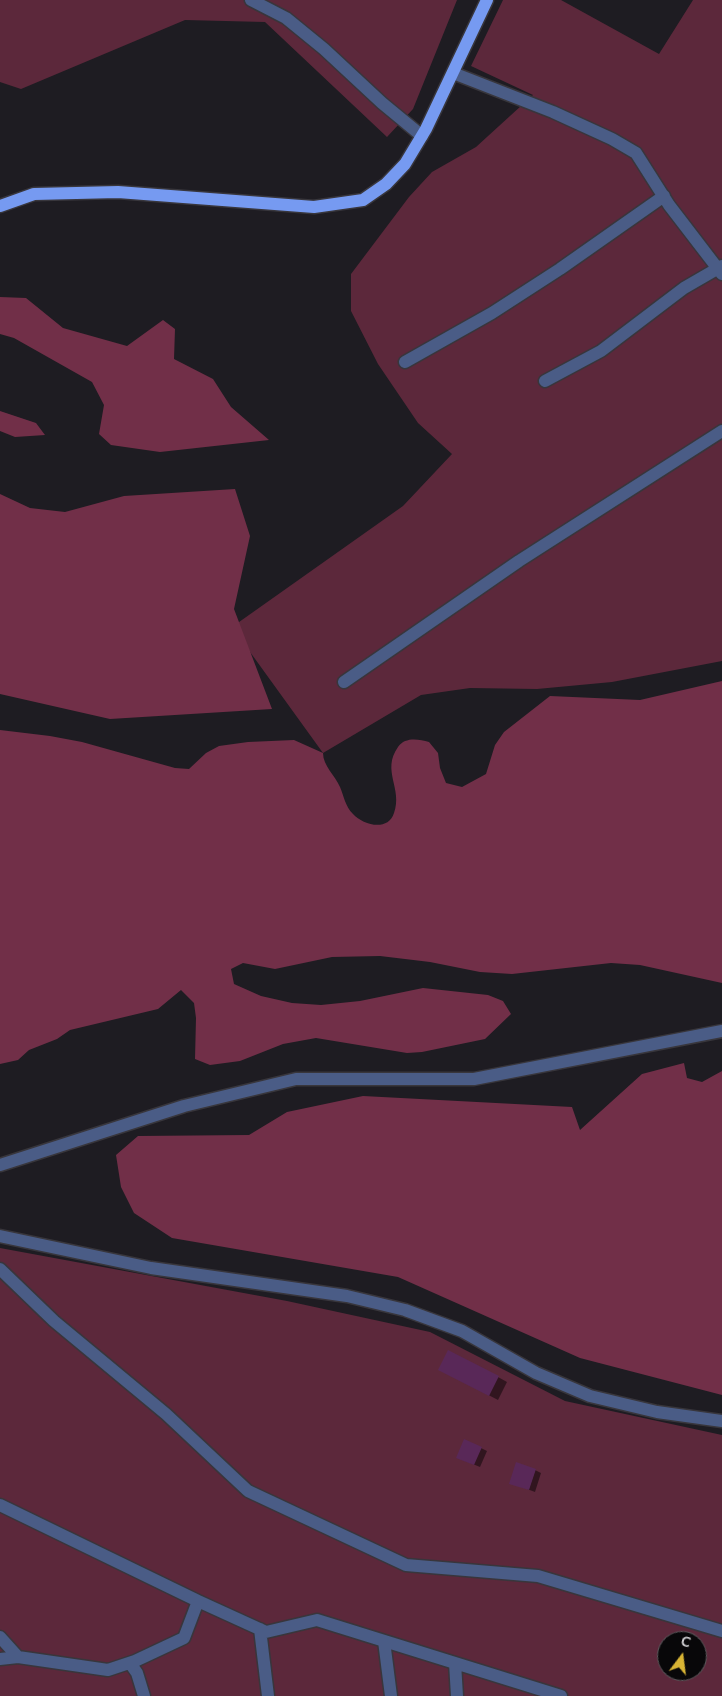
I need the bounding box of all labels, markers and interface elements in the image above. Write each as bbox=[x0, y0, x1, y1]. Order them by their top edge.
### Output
north arrow bbox=[657, 1631, 707, 1681]
text: С bbox=[679, 1632, 693, 1652]

